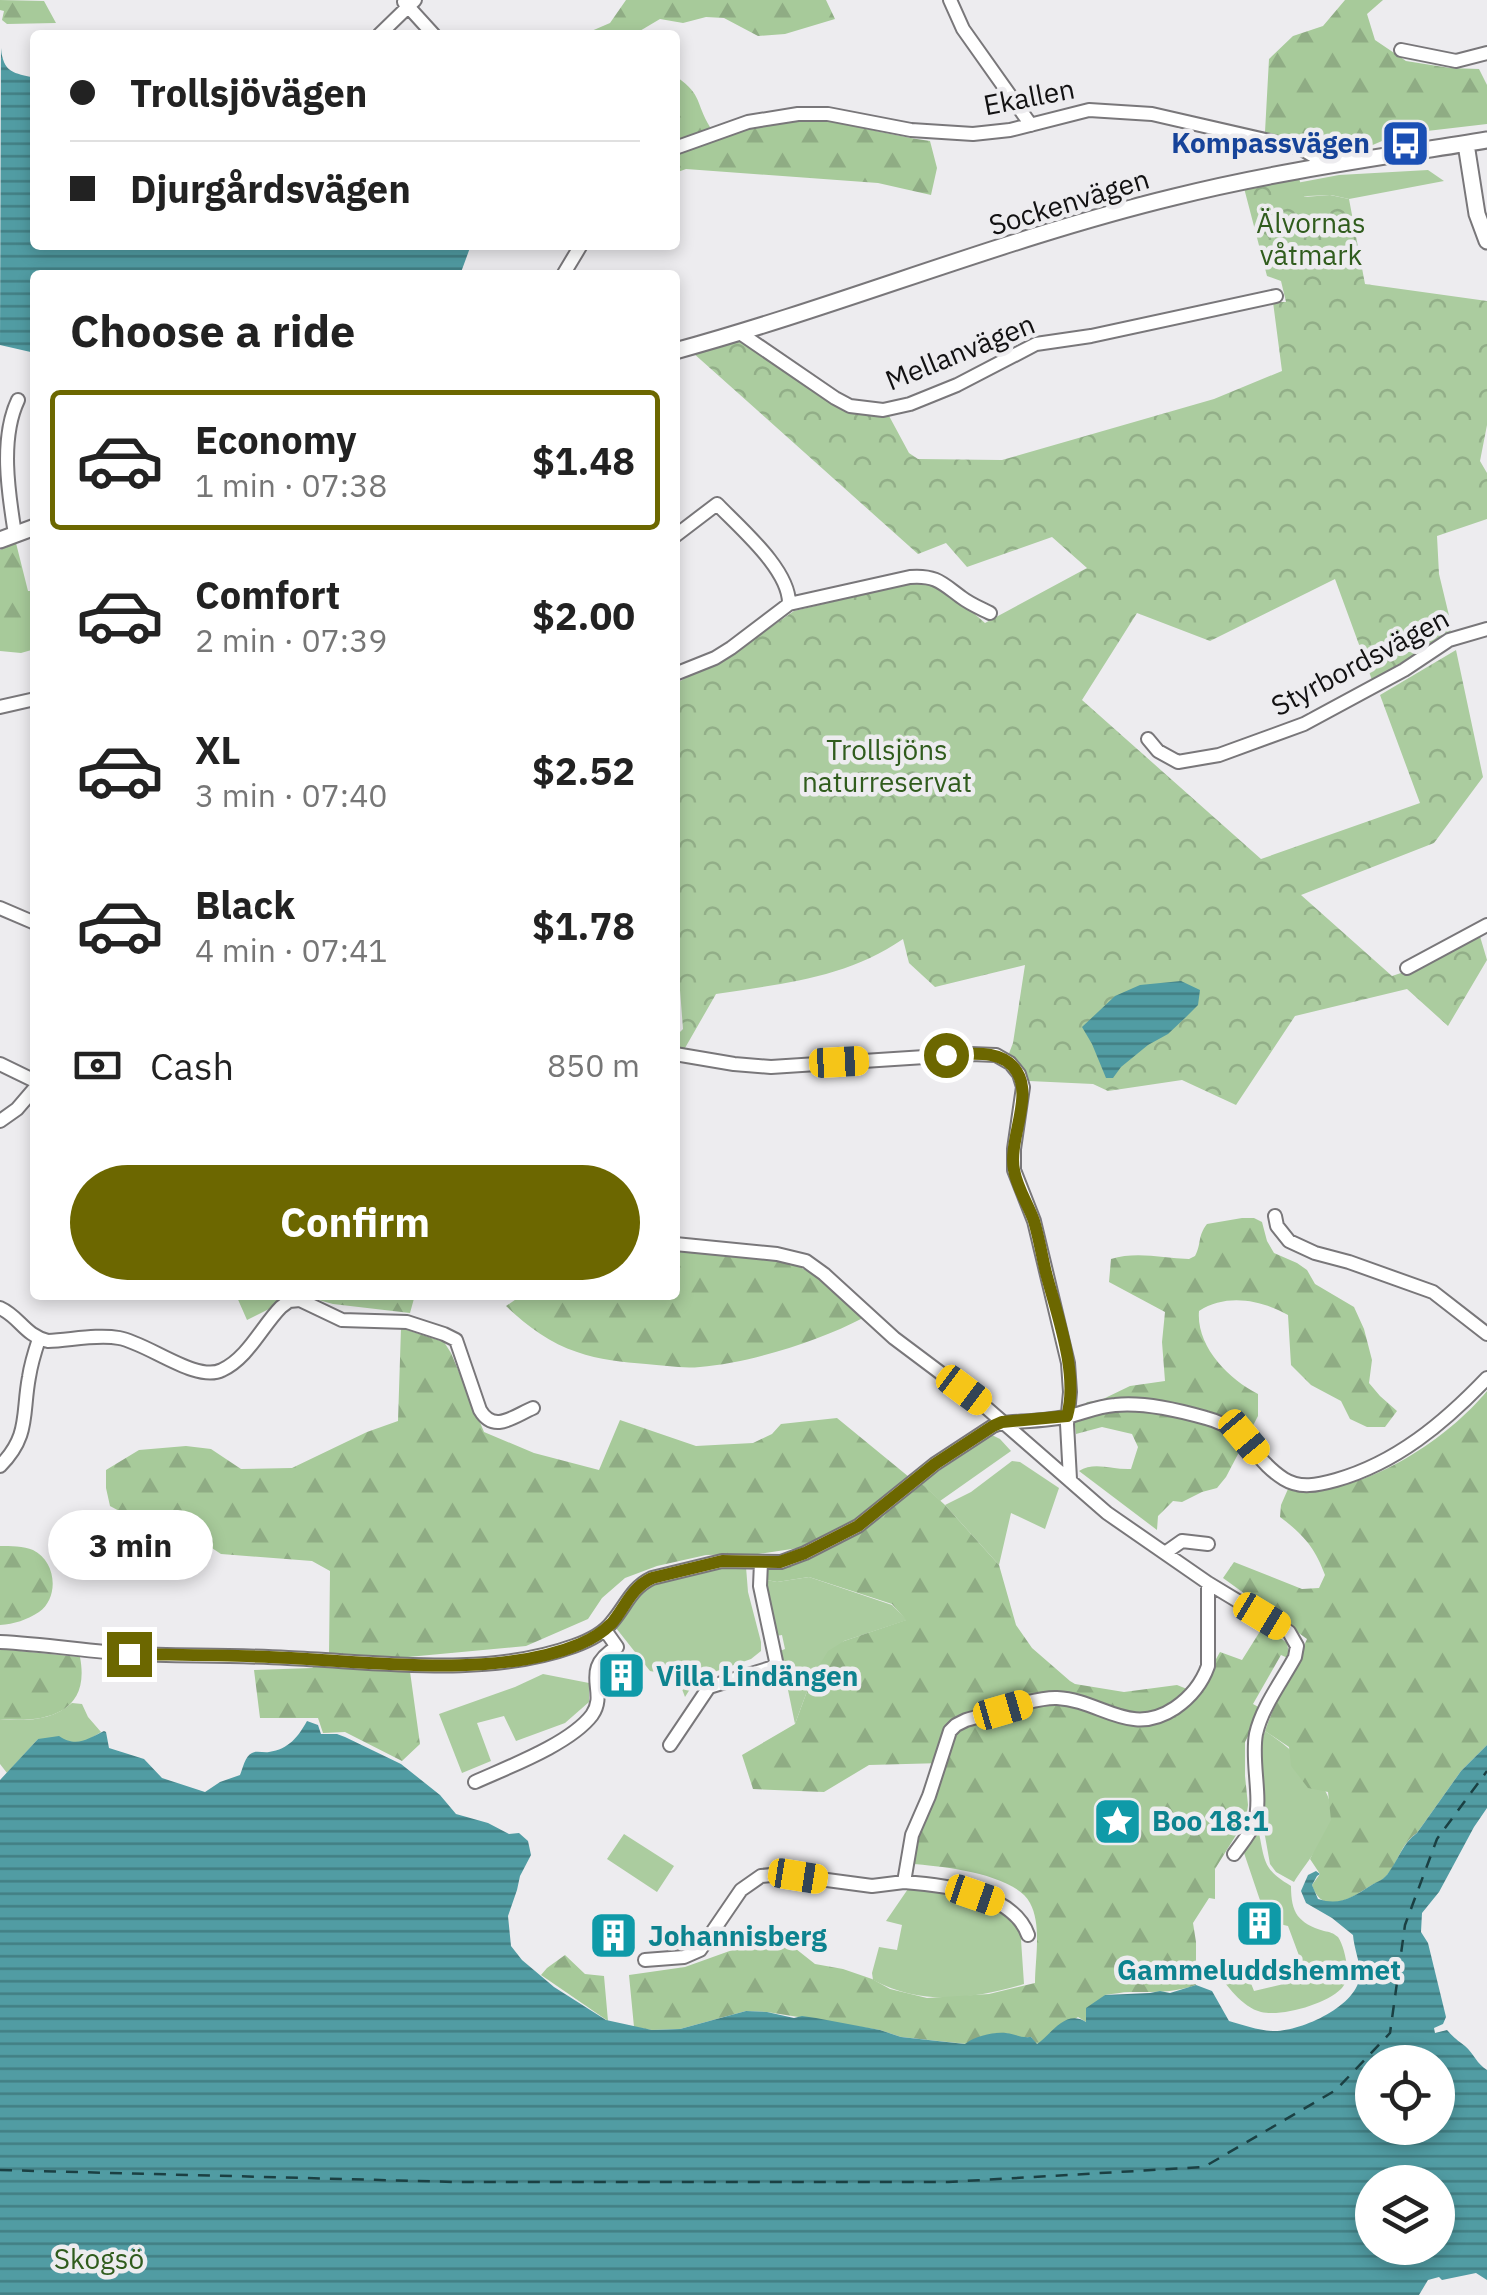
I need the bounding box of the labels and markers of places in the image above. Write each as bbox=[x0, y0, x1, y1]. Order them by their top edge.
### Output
bus stop icon: Kompassvägen bbox=[1379, 117, 1431, 169]
place label: Kompassvägen bbox=[1171, 124, 1370, 161]
building icon: Villa Lindängen bbox=[595, 1650, 647, 1702]
place label: Villa Lindängen bbox=[656, 1657, 858, 1694]
place icon: Boo 18:1 bbox=[1091, 1795, 1143, 1847]
place label: Boo 18:1 bbox=[1152, 1802, 1269, 1839]
building icon: Gammeluddshemmet bbox=[1233, 1897, 1285, 1949]
building icon: Johannisberg bbox=[587, 1910, 639, 1962]
place label: Johannisberg bbox=[648, 1917, 827, 1954]
place label: Gammeluddshemmet bbox=[1117, 1951, 1401, 1988]

